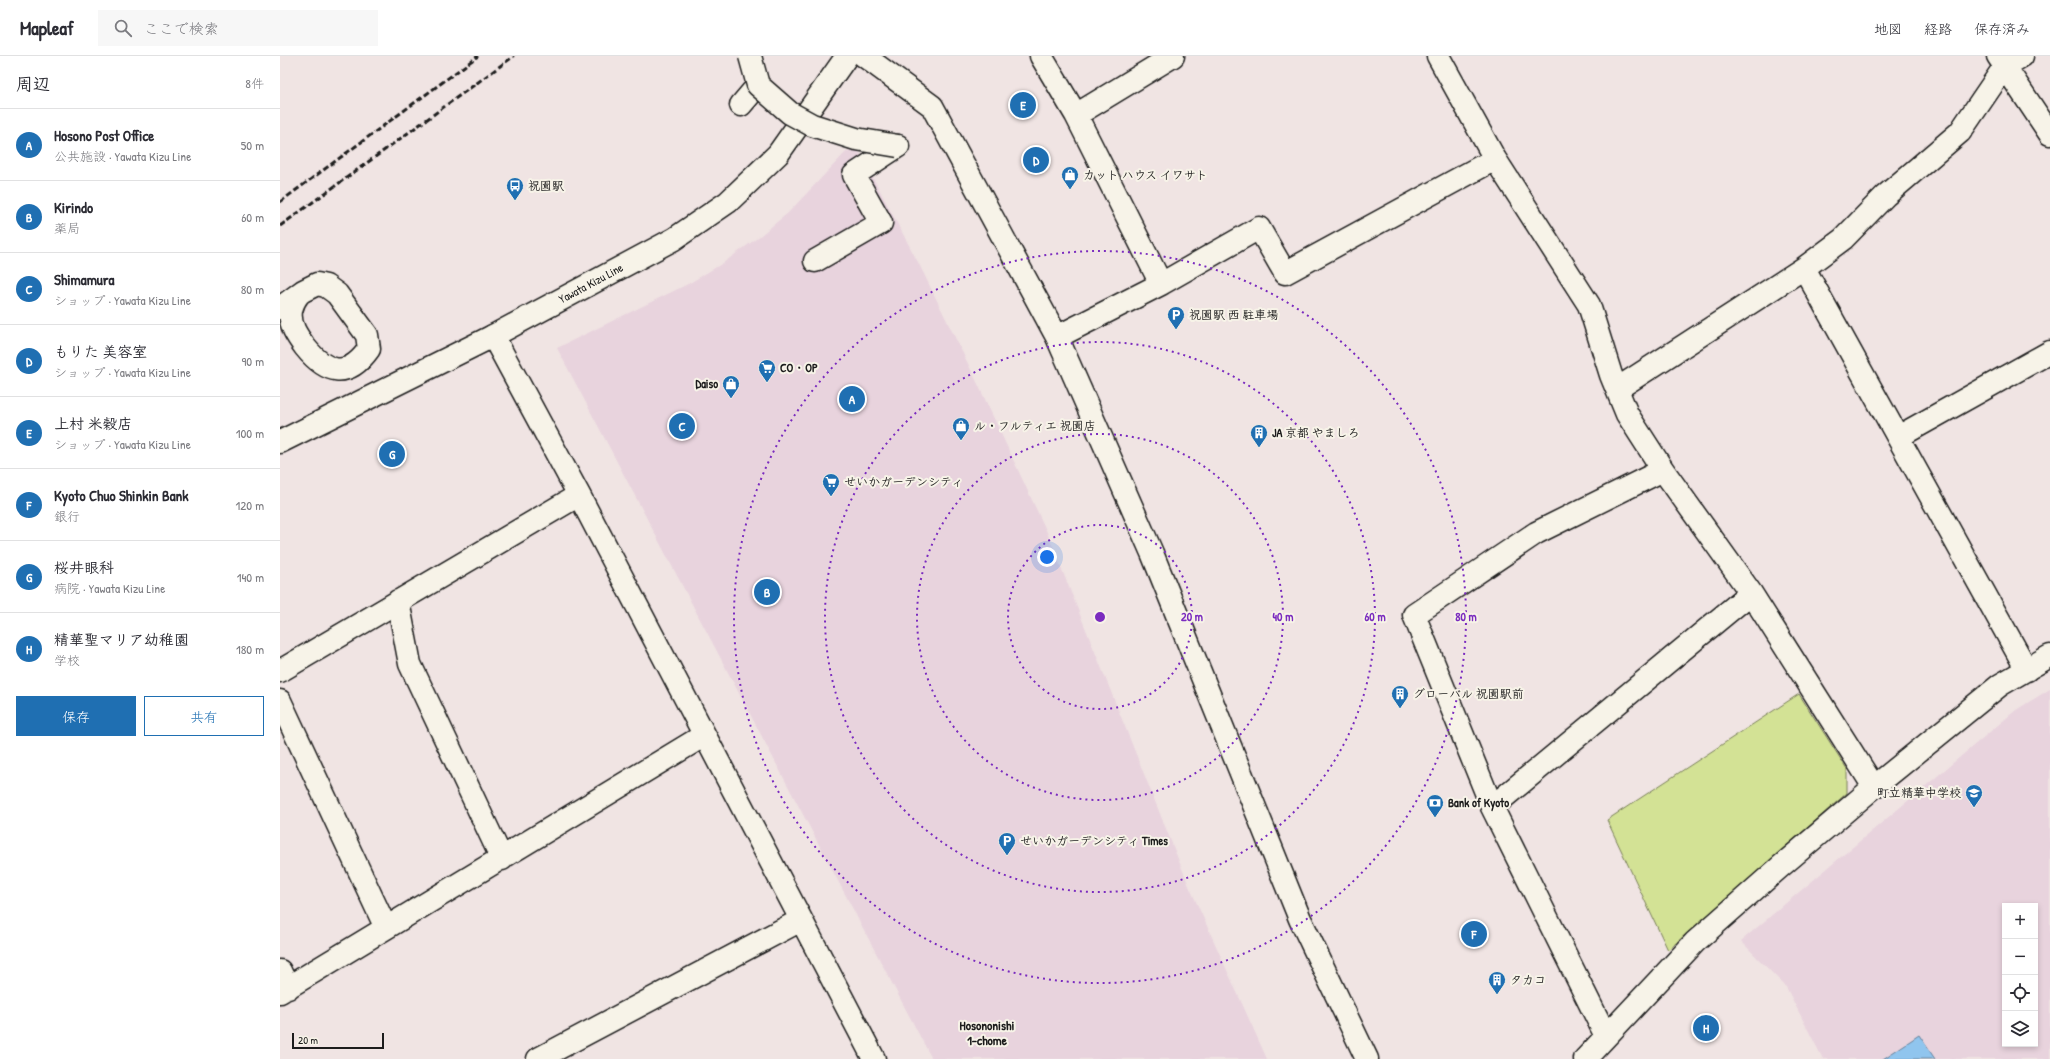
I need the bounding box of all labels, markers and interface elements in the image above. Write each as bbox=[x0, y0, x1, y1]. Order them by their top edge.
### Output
search box bbox=[98, 10, 378, 46]
text: Mapleaf bbox=[20, 15, 74, 41]
icon: search bbox=[112, 17, 134, 39]
text: ここで検索 bbox=[144, 18, 219, 39]
text: 地図 bbox=[1874, 19, 1902, 38]
text: 経路 bbox=[1924, 19, 1952, 38]
text: 保存済み bbox=[1974, 19, 2030, 38]
text: 周辺 bbox=[16, 72, 50, 95]
text: 8件 bbox=[245, 74, 264, 92]
pin: E bbox=[1010, 90, 1036, 120]
text: Hosono Post Office bbox=[54, 125, 154, 146]
text: A bbox=[26, 136, 32, 154]
text: 50 m bbox=[241, 136, 264, 154]
pin: D bbox=[1023, 145, 1049, 175]
text: 公共施設 · Yawata Kizu Line bbox=[54, 147, 191, 165]
shop icon: カット ハウス イワサト bbox=[1060, 165, 1080, 190]
place label: カット ハウス イワサト bbox=[1083, 166, 1208, 183]
bus stop icon: 祝園駅 bbox=[505, 176, 525, 201]
place label: 祝園駅 bbox=[528, 177, 564, 194]
text: Kirindo bbox=[54, 197, 93, 218]
text: B bbox=[26, 208, 32, 226]
text: 60 m bbox=[241, 208, 264, 226]
text: 薬局 bbox=[54, 219, 80, 237]
street label: Yawata Kizu Line bbox=[555, 259, 626, 307]
text: Shimamura bbox=[54, 269, 114, 290]
text: C bbox=[25, 280, 33, 298]
text: 80 m bbox=[241, 280, 264, 298]
text: ショップ · Yawata Kizu Line bbox=[54, 291, 191, 309]
parking icon: 祝園駅 西 駐車場 bbox=[1166, 305, 1186, 330]
place label: 祝園駅 西 駐車場 bbox=[1189, 306, 1279, 323]
text: もりた 美容室 bbox=[54, 341, 147, 362]
text: D bbox=[26, 352, 32, 370]
text: 90 m bbox=[242, 352, 264, 370]
supermarket icon: CO・OP bbox=[757, 358, 777, 383]
place label: CO・OP bbox=[780, 359, 818, 376]
text: ショップ · Yawata Kizu Line bbox=[54, 363, 191, 381]
shop icon: Daiso bbox=[721, 374, 741, 399]
place label: Daiso bbox=[695, 375, 718, 392]
pin: A bbox=[839, 384, 865, 414]
pin: C bbox=[669, 411, 695, 441]
text: 上村 米穀店 bbox=[54, 413, 132, 434]
shop icon: ル・フルティエ 祝園店 bbox=[951, 416, 971, 441]
place label: ル・フルティエ 祝園店 bbox=[974, 417, 1096, 434]
building icon: JA 京都 やましろ bbox=[1249, 423, 1269, 448]
text: E bbox=[26, 424, 32, 442]
text: 100 m bbox=[236, 424, 264, 442]
place label: JA 京都 やましろ bbox=[1272, 424, 1360, 441]
text: ショップ · Yawata Kizu Line bbox=[54, 435, 191, 453]
pin: G bbox=[379, 439, 405, 469]
supermarket icon: せいかガーデンシティ bbox=[821, 472, 841, 497]
place label: せいかガーデンシティ bbox=[844, 473, 963, 490]
text: Kyoto Chuo Shinkin Bank bbox=[54, 485, 189, 506]
text: F bbox=[27, 496, 31, 514]
text: 120 m bbox=[236, 496, 264, 514]
text: 銀行 bbox=[54, 507, 80, 525]
your location bbox=[1037, 547, 1057, 567]
text: 桜井眼科 bbox=[54, 557, 114, 578]
text: G bbox=[26, 568, 32, 586]
text: 140 m bbox=[237, 568, 264, 586]
pin: B bbox=[754, 577, 780, 607]
text: 病院 · Yawata Kizu Line bbox=[54, 579, 165, 597]
text: 20 m bbox=[1181, 608, 1203, 625]
text: 40 m bbox=[1273, 608, 1293, 625]
text: 60 m bbox=[1364, 608, 1386, 625]
text: 80 m bbox=[1455, 608, 1477, 625]
centre of rings bbox=[1093, 610, 1107, 624]
text: 精華聖マリア幼稚園 bbox=[54, 629, 189, 650]
text: H bbox=[26, 640, 32, 658]
text: 180 m bbox=[236, 640, 264, 658]
text: 学校 bbox=[54, 651, 80, 669]
building icon: グローバル 祝園駅前 bbox=[1390, 684, 1410, 709]
place label: グローバル 祝園駅前 bbox=[1413, 685, 1524, 702]
button: 保存 bbox=[16, 696, 136, 736]
button: 共有 bbox=[144, 696, 264, 736]
school or university icon: 町立精華中学校 bbox=[1964, 783, 1984, 808]
place label: 町立精華中学校 bbox=[1877, 784, 1961, 801]
bank icon: Bank of Kyoto bbox=[1425, 793, 1445, 818]
place label: Bank of Kyoto bbox=[1448, 794, 1509, 812]
parking icon: せいかガーデンシティ Times bbox=[997, 831, 1017, 856]
place label: せいかガーデンシティ Times bbox=[1020, 832, 1168, 849]
map controls bbox=[2002, 903, 2038, 1047]
button: + bbox=[2002, 903, 2038, 939]
pin: F bbox=[1461, 919, 1487, 949]
button: − bbox=[2002, 939, 2038, 975]
building icon: タカコ bbox=[1487, 970, 1507, 995]
place label: タカコ bbox=[1510, 971, 1546, 988]
button: locate bbox=[2002, 975, 2038, 1011]
button: layers bbox=[2002, 1011, 2038, 1047]
pin: H bbox=[1693, 1013, 1719, 1043]
district label: Hosononishi 1-chome bbox=[960, 1016, 1015, 1049]
scale bar bbox=[292, 1031, 384, 1050]
text: 20 m bbox=[298, 1033, 318, 1047]

